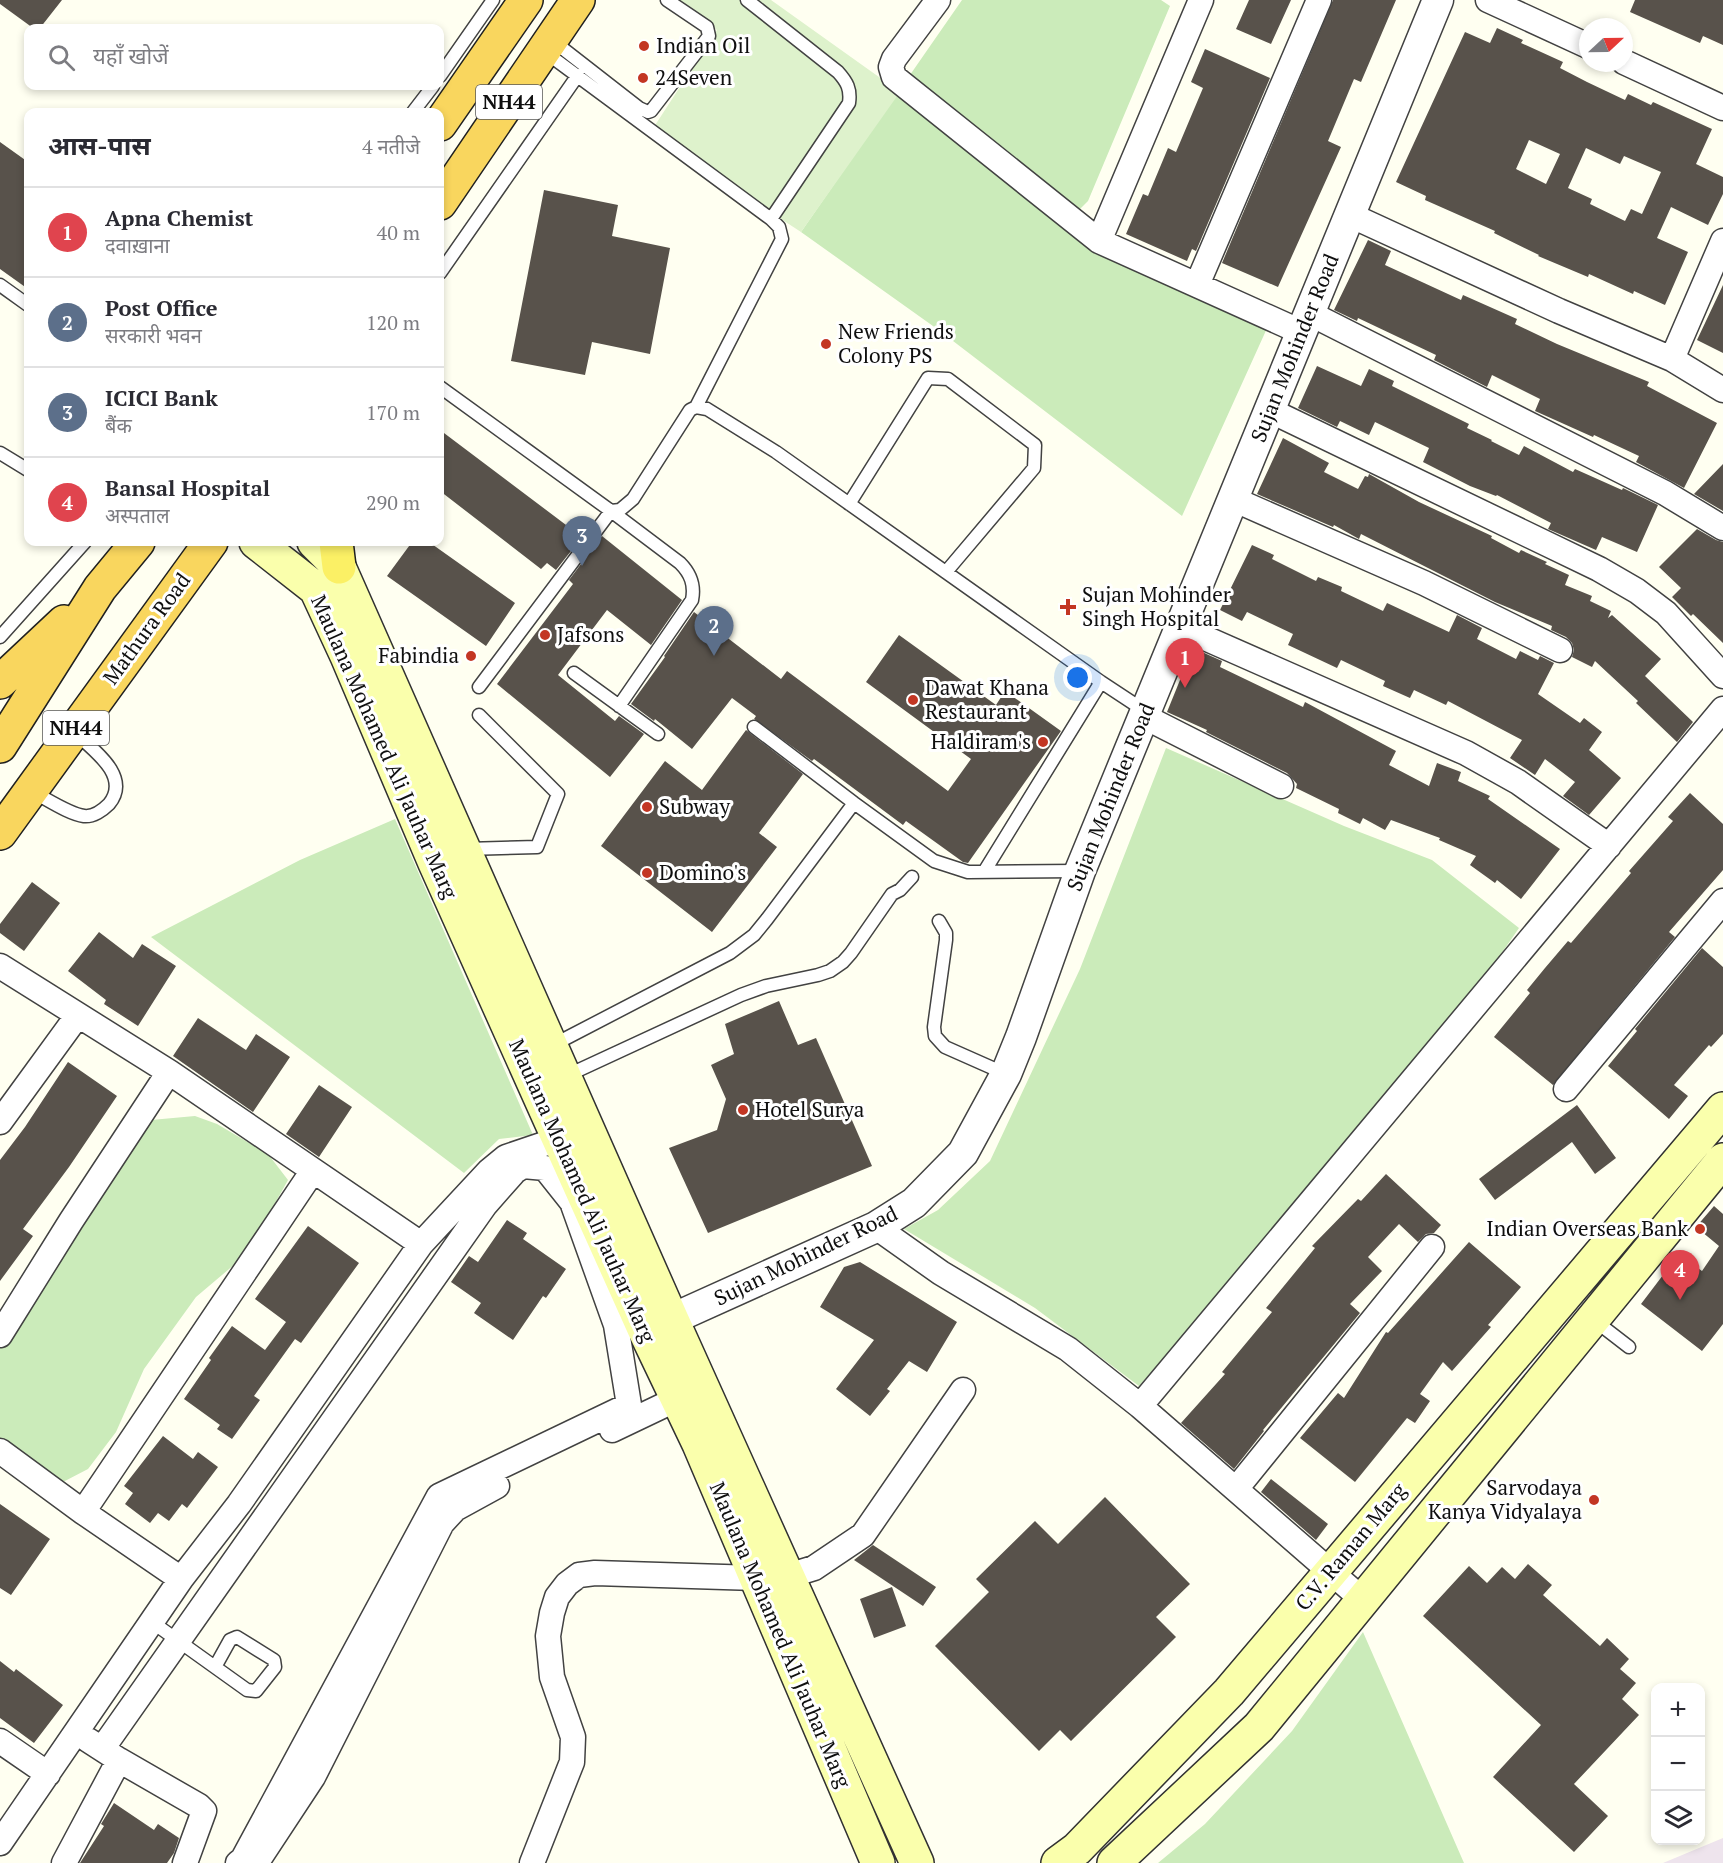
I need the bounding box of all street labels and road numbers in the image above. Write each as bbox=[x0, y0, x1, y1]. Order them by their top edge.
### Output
road number: NH44 bbox=[476, 85, 542, 119]
street label: Sujan Mohinder Road bbox=[1243, 249, 1345, 446]
street label: Mathura Road bbox=[96, 567, 196, 690]
street label: Maulana Mohamed Ali Jauhar Marg bbox=[305, 590, 465, 904]
street label: Sujan Mohinder Road bbox=[1059, 698, 1161, 895]
road number: NH44 bbox=[43, 711, 109, 745]
street label: Maulana Mohamed Ali Jauhar Marg bbox=[503, 1034, 663, 1348]
street label: Sujan Mohinder Road bbox=[709, 1198, 902, 1312]
street label: C.V. Raman Marg bbox=[1288, 1476, 1413, 1616]
street label: Maulana Mohamed Ali Jauhar Marg bbox=[704, 1477, 859, 1793]

